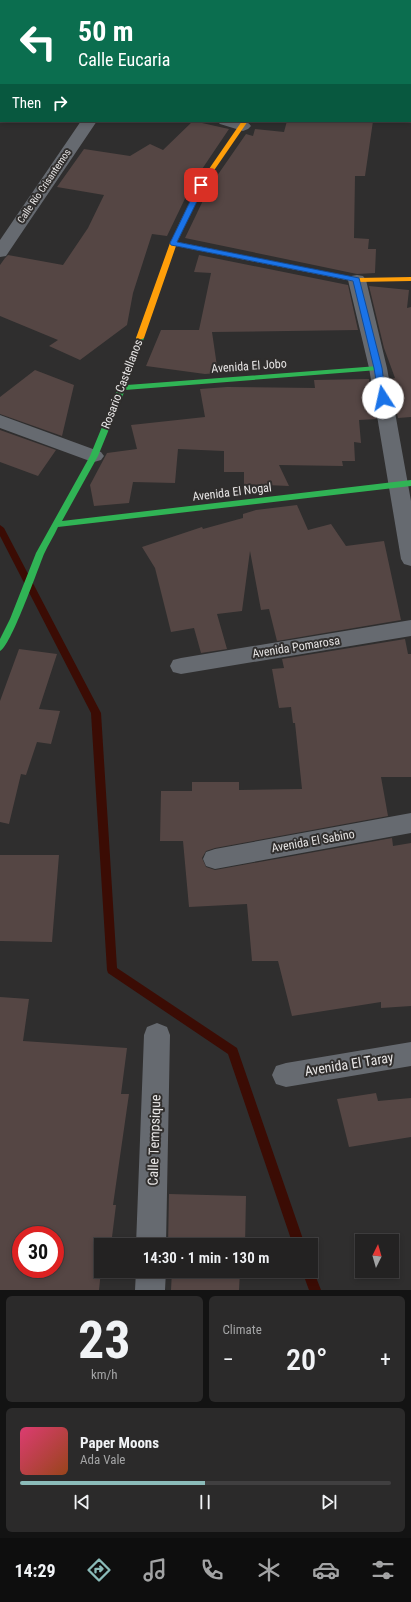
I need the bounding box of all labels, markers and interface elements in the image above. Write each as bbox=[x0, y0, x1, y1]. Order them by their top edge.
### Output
text: 50 m bbox=[78, 15, 134, 48]
icon: left bbox=[12, 16, 64, 68]
text: Calle Eucaria bbox=[78, 49, 170, 70]
icon: right bbox=[49, 92, 71, 114]
text: Then bbox=[12, 94, 41, 112]
street label: Calle Río Crisantemos bbox=[15, 147, 73, 225]
pin bbox=[184, 168, 218, 202]
icon: arrive bbox=[190, 174, 212, 196]
street label: Rosario Castellanos bbox=[99, 337, 145, 431]
street label: Avenida El Jobo bbox=[211, 356, 287, 376]
position arrow bbox=[362, 377, 404, 419]
street label: Avenida El Nogal bbox=[192, 480, 272, 504]
street label: Avenida Pomarosa bbox=[251, 633, 341, 661]
street label: Avenida El Sabino bbox=[270, 827, 356, 855]
street label: Avenida El Taray bbox=[303, 1049, 395, 1079]
street label: Calle Tempsique bbox=[144, 1094, 164, 1186]
speed limit sign: 30 bbox=[12, 1226, 64, 1278]
north arrow bbox=[355, 1234, 399, 1278]
map controls bbox=[355, 1234, 399, 1278]
text: 14:30 · 1 min · 130 m bbox=[143, 1249, 269, 1267]
text: 23 bbox=[78, 1310, 131, 1371]
text: Climate bbox=[223, 1322, 262, 1337]
text: 20° bbox=[286, 1342, 328, 1377]
text: − bbox=[223, 1347, 234, 1372]
text: + bbox=[380, 1347, 391, 1372]
text: km/h bbox=[91, 1367, 118, 1382]
text: Paper Moons bbox=[80, 1434, 159, 1452]
text: Ada Vale bbox=[80, 1452, 125, 1467]
icon: previous bbox=[71, 1491, 93, 1513]
icon: pause bbox=[194, 1491, 216, 1513]
icon: next bbox=[318, 1491, 340, 1513]
icon: directions bbox=[85, 1556, 113, 1584]
icon: music bbox=[141, 1556, 169, 1584]
icon: phone bbox=[198, 1556, 226, 1584]
icon: climate bbox=[255, 1556, 283, 1584]
icon: car bbox=[312, 1556, 340, 1584]
icon: filters bbox=[369, 1556, 397, 1584]
text: 14:29 bbox=[14, 1560, 56, 1581]

